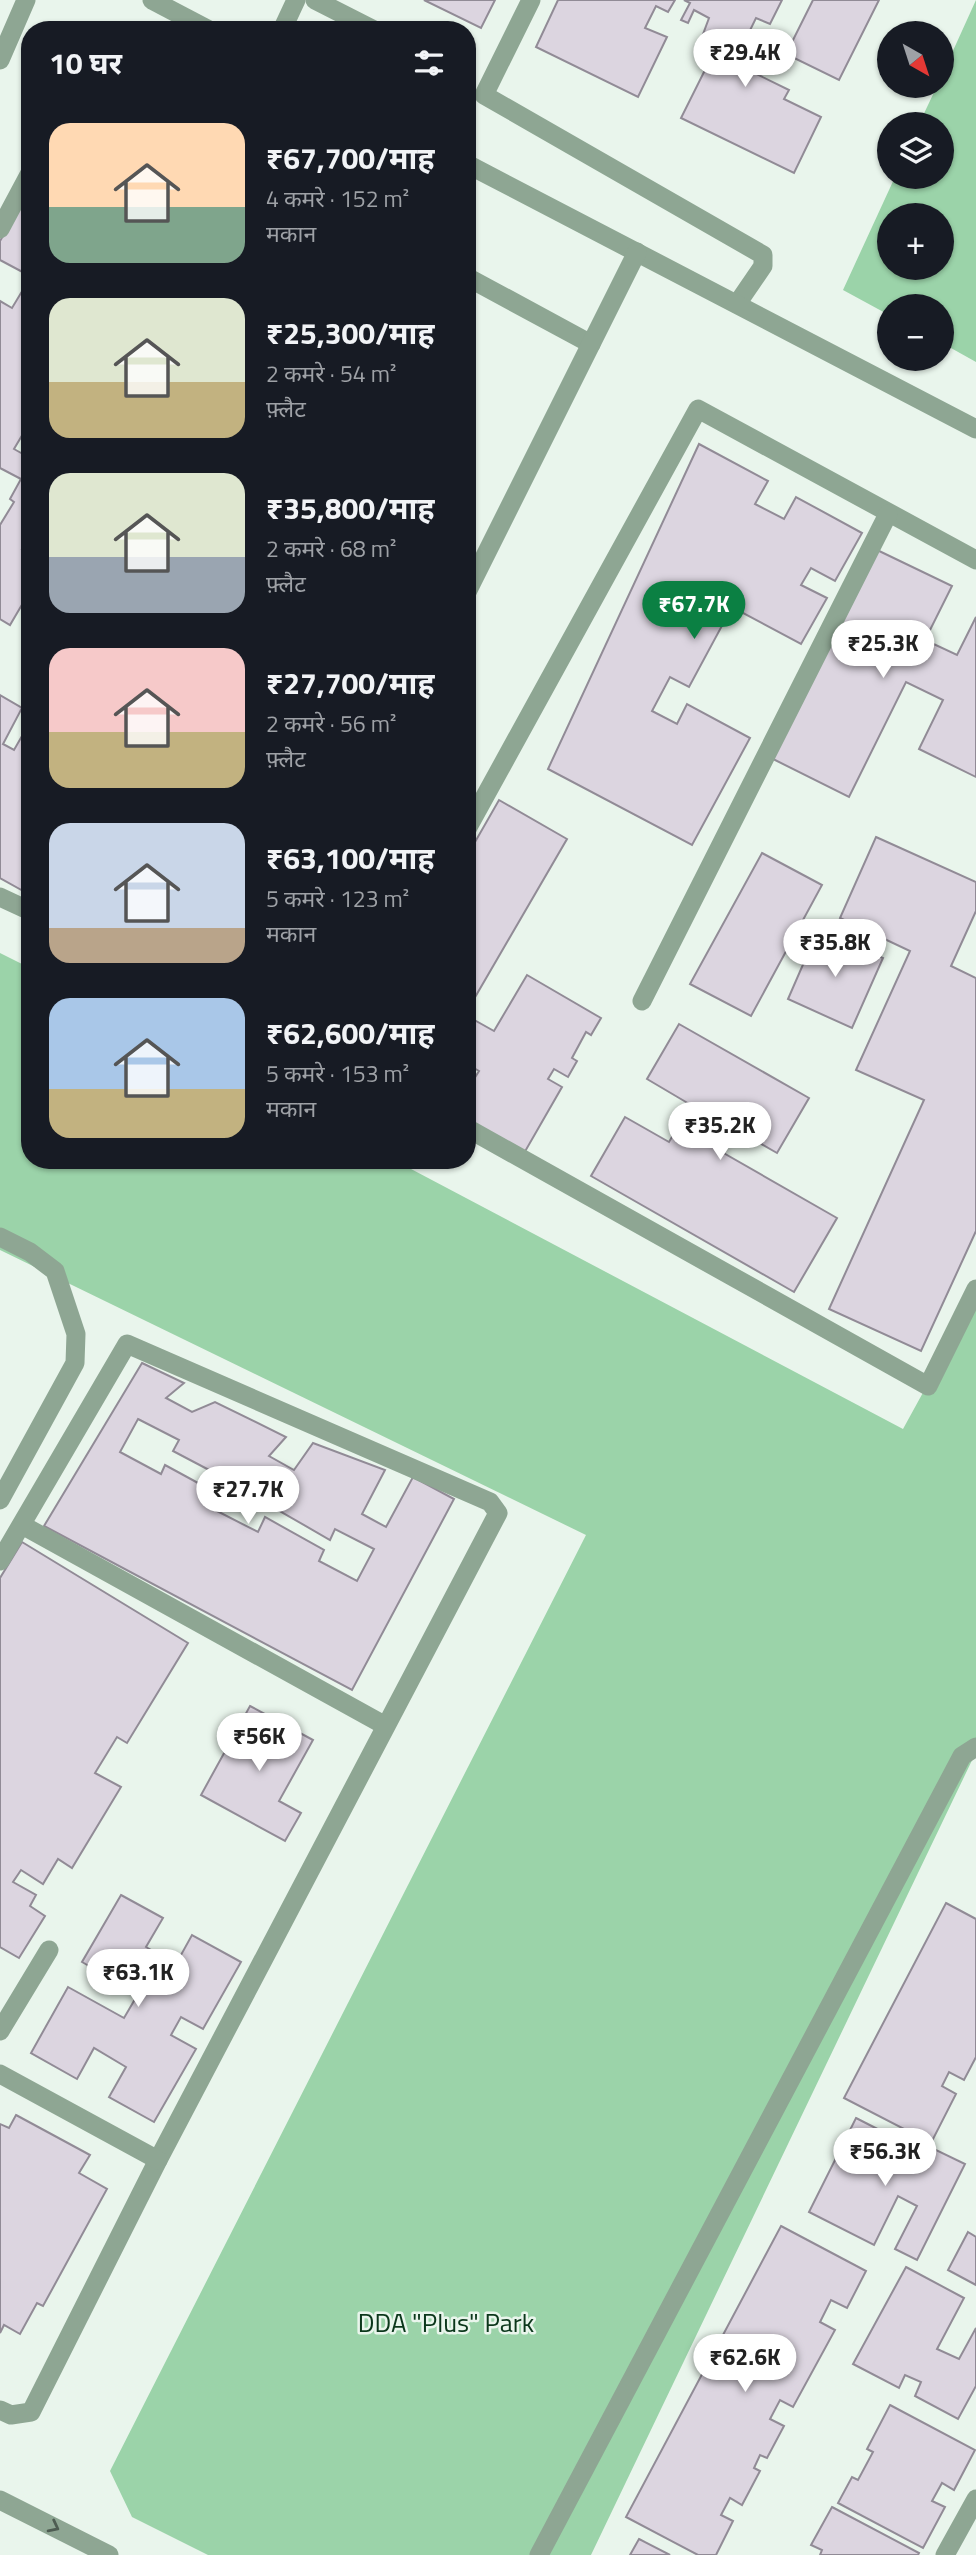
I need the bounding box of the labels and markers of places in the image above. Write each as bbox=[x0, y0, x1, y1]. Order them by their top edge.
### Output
pin: ₹29.4K bbox=[688, 29, 802, 89]
pin: ₹67.7K bbox=[637, 582, 751, 641]
pin: ₹25.3K bbox=[826, 620, 940, 680]
pin: ₹35.8K bbox=[778, 920, 892, 979]
pin: ₹35.2K bbox=[663, 1102, 777, 1162]
pin: ₹27.7K bbox=[191, 1466, 305, 1526]
pin: ₹56K bbox=[218, 1714, 300, 1773]
pin: ₹63.1K bbox=[81, 1950, 195, 2009]
pin: ₹56.3K bbox=[828, 2128, 942, 2188]
pin: ₹62.6K bbox=[688, 2334, 802, 2394]

